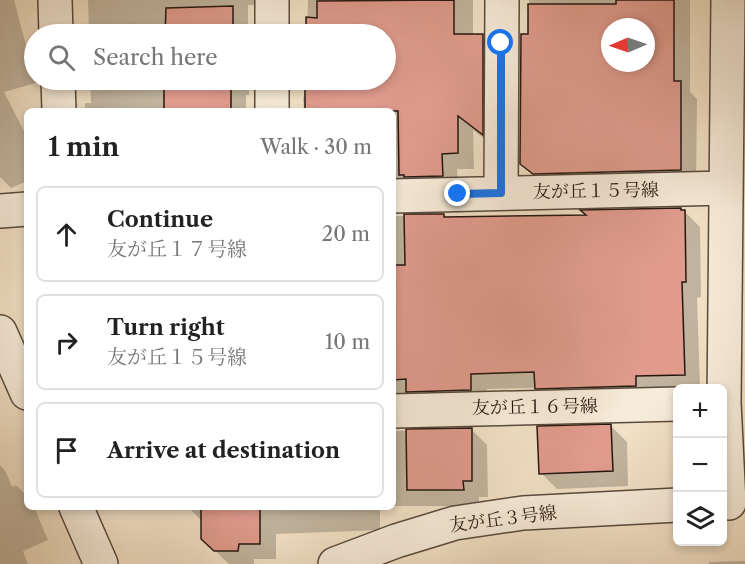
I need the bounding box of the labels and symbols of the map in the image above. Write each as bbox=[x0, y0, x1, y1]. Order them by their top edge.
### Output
north arrow bbox=[601, 18, 655, 72]
route start bbox=[487, 29, 513, 55]
street label: 友が丘１５号線 bbox=[533, 179, 659, 203]
route end bbox=[444, 180, 470, 206]
street label: 友が丘１６号線 bbox=[472, 395, 598, 419]
street label: 友が丘３号線 bbox=[448, 502, 558, 536]

